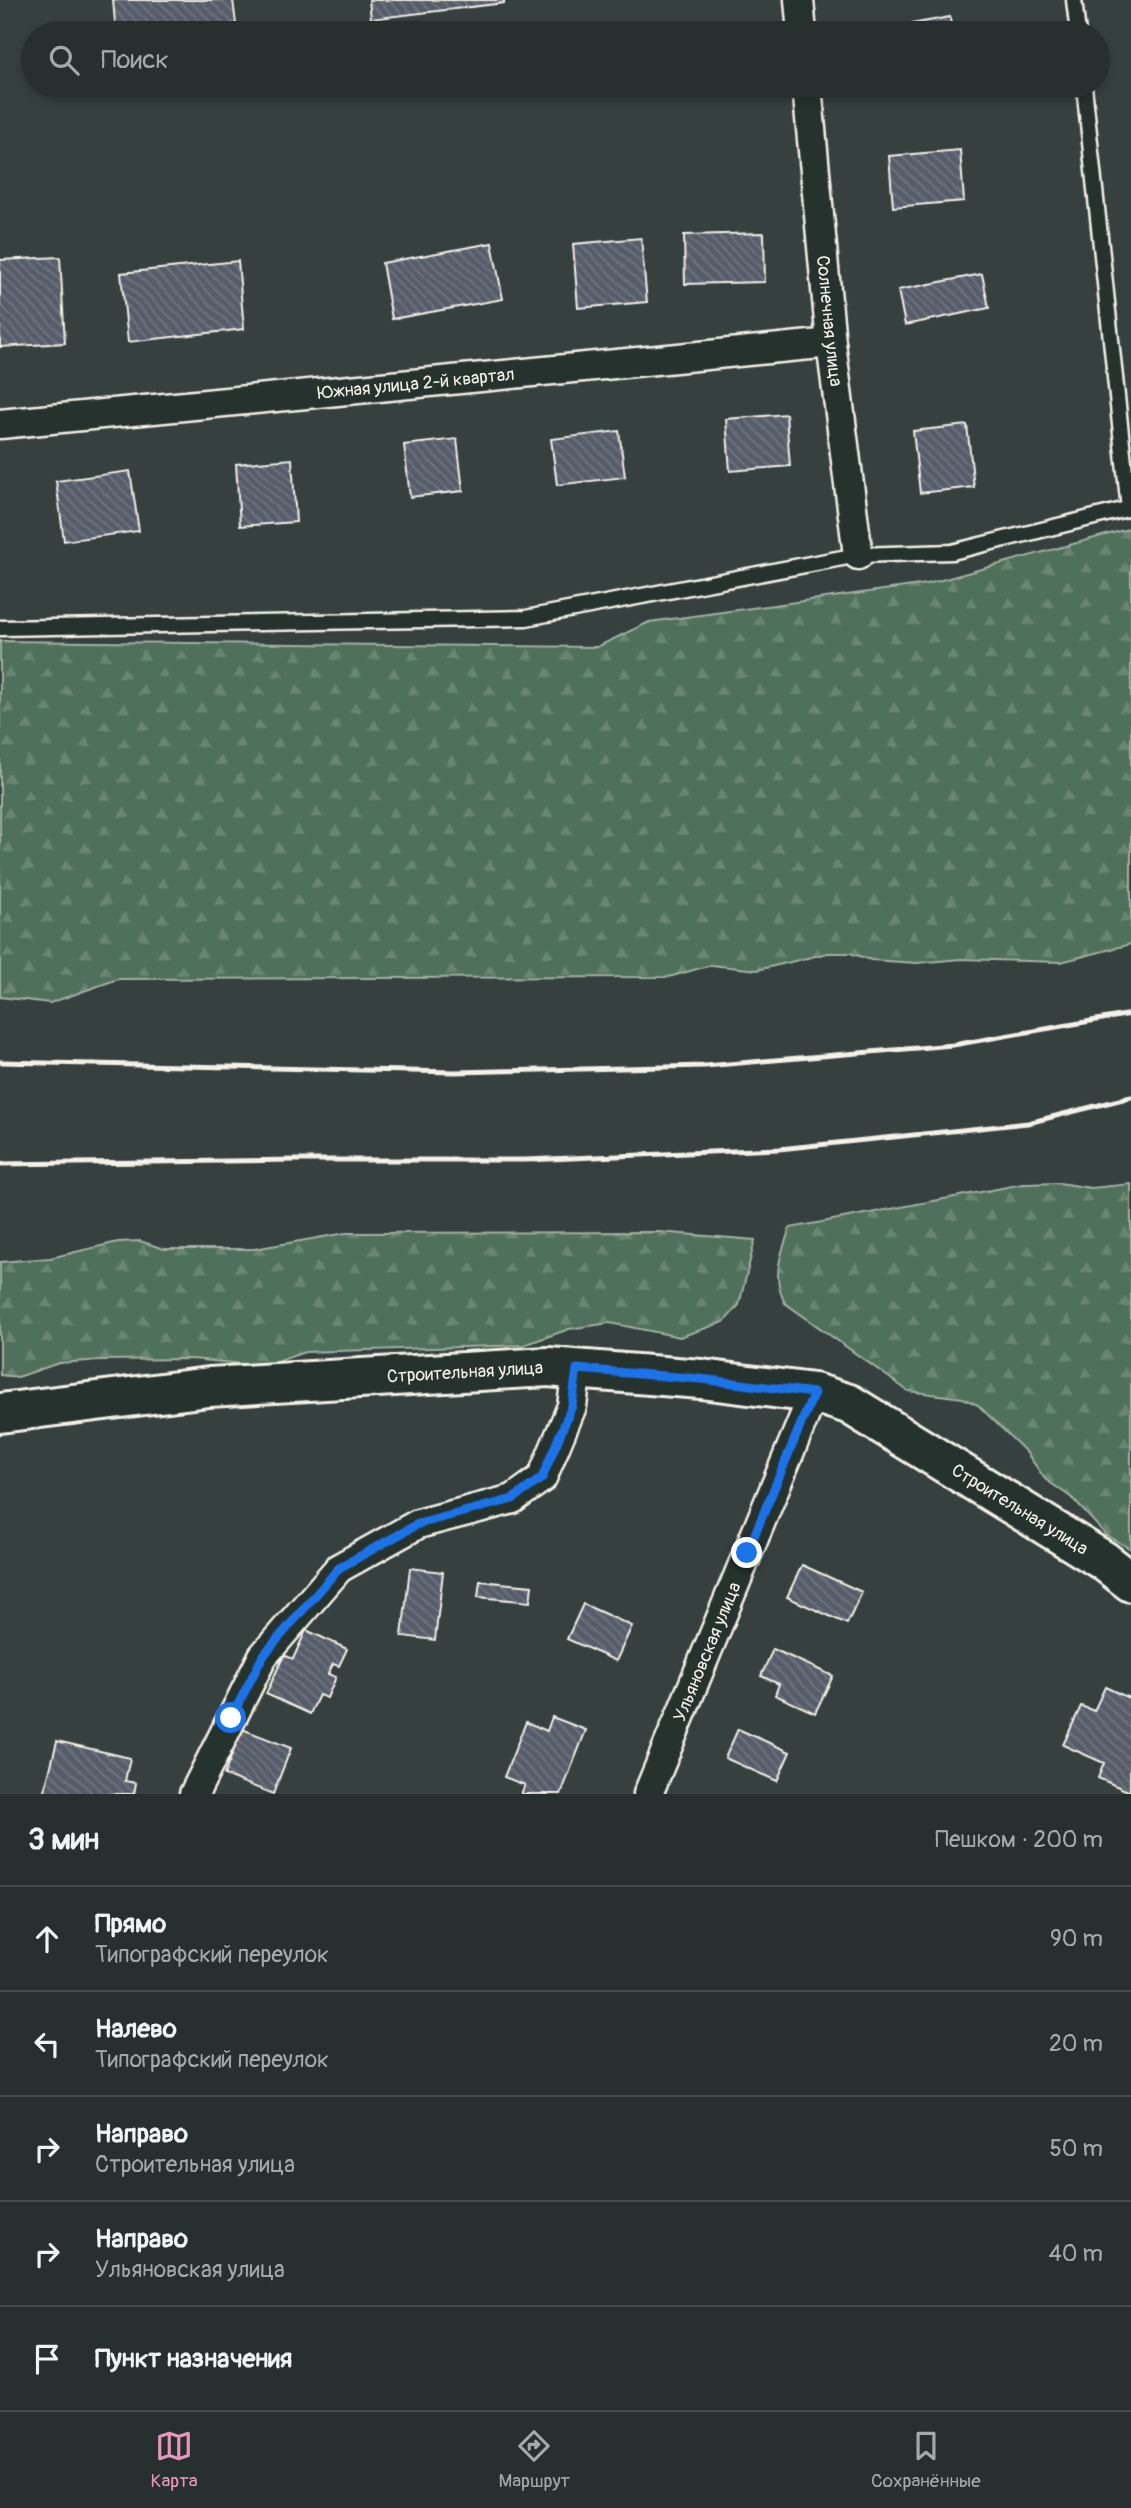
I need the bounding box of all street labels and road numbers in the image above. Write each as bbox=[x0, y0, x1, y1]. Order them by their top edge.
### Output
street label: Солнечная улица bbox=[811, 254, 848, 388]
street label: Южная улица 2-й квартал bbox=[317, 362, 516, 404]
street label: Строительная улица bbox=[386, 1356, 544, 1388]
street label: Строительная улица bbox=[947, 1458, 1093, 1560]
street label: Ульяновская улица bbox=[668, 1579, 746, 1725]

